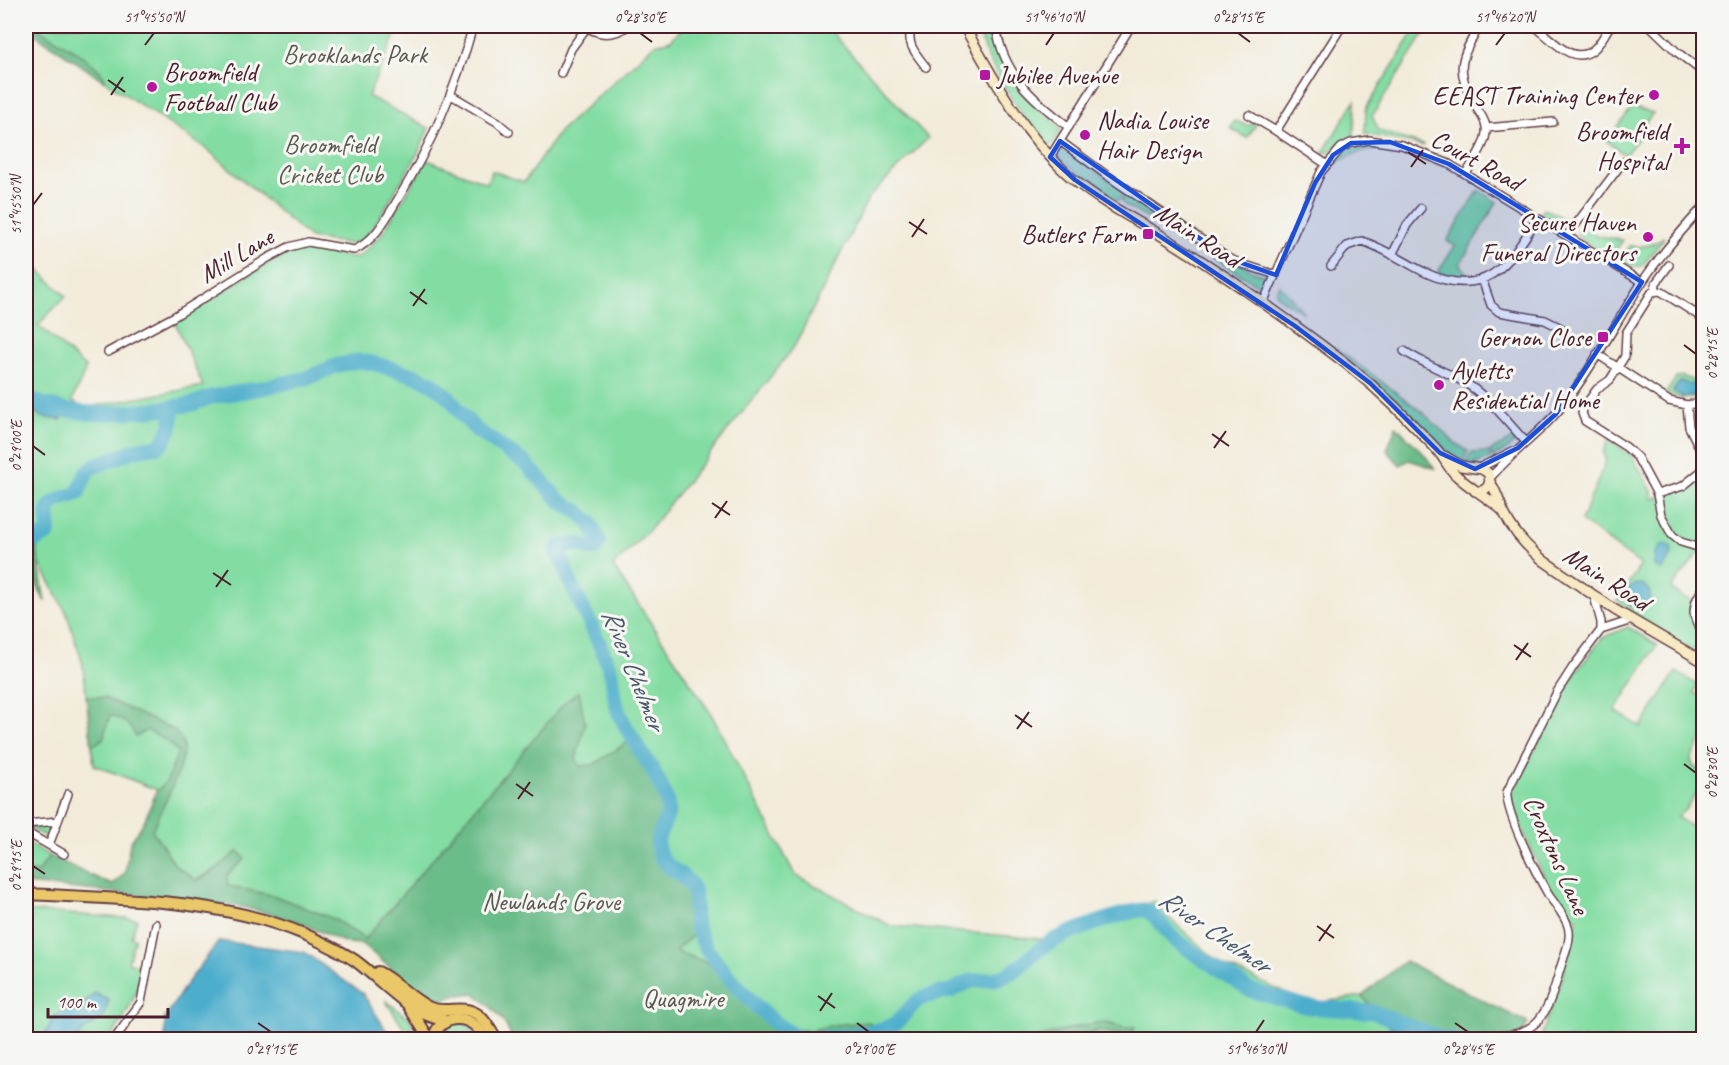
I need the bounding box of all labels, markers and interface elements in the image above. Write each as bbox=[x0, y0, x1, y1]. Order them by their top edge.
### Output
text: 51°45'50"N bbox=[124, 8, 187, 27]
text: 0°28'30"E bbox=[614, 8, 668, 27]
text: 51°46'10"N bbox=[1024, 8, 1087, 27]
text: 0°28'15"E bbox=[1212, 8, 1266, 27]
text: 51°46'20"N bbox=[1475, 8, 1538, 27]
park label: Brooklands Park bbox=[283, 38, 429, 71]
place label: Broomfield Football Club bbox=[164, 56, 279, 119]
place label: Jubilee Avenue bbox=[995, 59, 1120, 92]
marker: Jubilee Avenue bbox=[978, 68, 992, 82]
place label: EEAST Training Center bbox=[1432, 79, 1645, 112]
marker: Broomfield Football Club bbox=[145, 80, 159, 94]
marker: EEAST Training Center bbox=[1647, 88, 1661, 102]
place label: Nadia Louise Hair Design bbox=[1097, 104, 1211, 167]
place label: Broomfield Hospital bbox=[1576, 115, 1673, 178]
street label: Court Road bbox=[1425, 122, 1531, 201]
park label: Broomfield Cricket Club bbox=[277, 128, 385, 191]
marker: Nadia Louise Hair Design bbox=[1078, 128, 1092, 142]
marker: Broomfield Hospital bbox=[1673, 137, 1691, 155]
text: 51°45'50"N bbox=[7, 172, 26, 235]
street label: Main Road bbox=[1148, 195, 1250, 278]
place label: Secure Haven Funeral Directors bbox=[1481, 206, 1638, 269]
place label: Butlers Farm bbox=[1021, 218, 1137, 251]
street label: Mill Lane bbox=[193, 220, 281, 290]
marker: Butlers Farm bbox=[1141, 227, 1155, 241]
marker: Secure Haven Funeral Directors bbox=[1641, 230, 1655, 244]
place label: Gernon Close bbox=[1478, 321, 1594, 354]
text: 0°28'15"E bbox=[1703, 326, 1722, 380]
marker: Gernon Close bbox=[1596, 330, 1610, 344]
place label: Ayletts Residential Home bbox=[1451, 354, 1601, 417]
marker: Ayletts Residential Home bbox=[1432, 378, 1446, 392]
text: 0°29'00"E bbox=[7, 418, 26, 472]
street label: Main Road bbox=[1557, 538, 1659, 621]
water label: River Chelmer bbox=[594, 604, 675, 738]
text: 0°28'30"E bbox=[1703, 745, 1722, 799]
street label: Croxtons Lane bbox=[1516, 791, 1598, 922]
text: 0°29'15"E bbox=[7, 838, 26, 892]
water label: River Chelmer bbox=[1153, 881, 1281, 983]
park label: Newlands Grove bbox=[482, 885, 622, 918]
scale bar bbox=[48, 981, 168, 1019]
park label: Quagmire bbox=[643, 982, 726, 1015]
text: 100 m bbox=[57, 991, 98, 1013]
text: 0°29'15"E bbox=[245, 1040, 299, 1059]
text: 0°29'00"E bbox=[843, 1040, 897, 1059]
text: 51°46'30"N bbox=[1226, 1040, 1289, 1059]
text: 0°28'45"E bbox=[1442, 1040, 1496, 1059]

